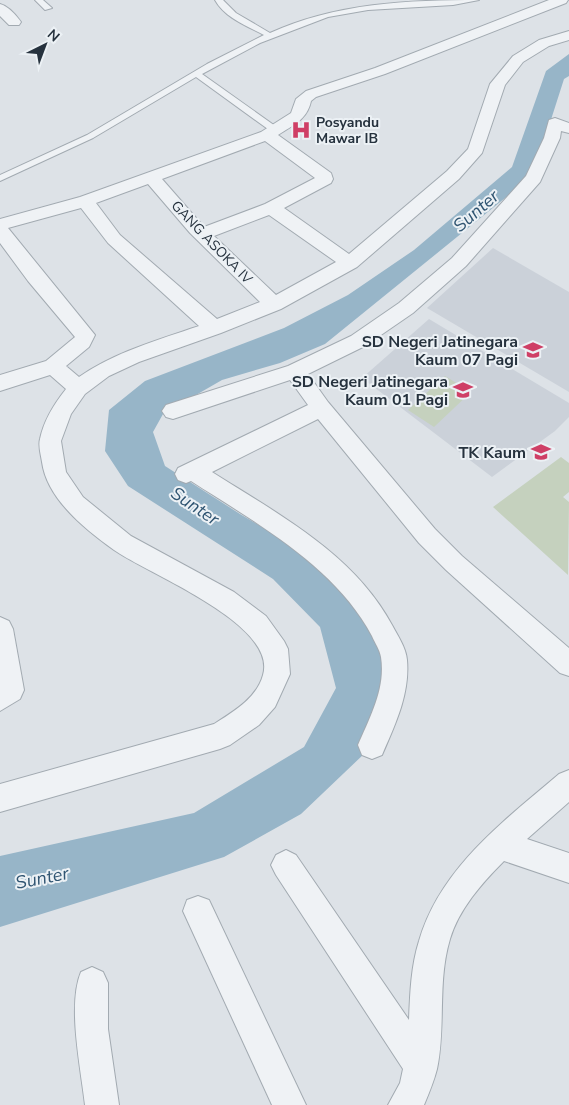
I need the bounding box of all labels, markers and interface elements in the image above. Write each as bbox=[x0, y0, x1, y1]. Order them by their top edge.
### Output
north arrow bbox=[20, 20, 70, 70]
text: N bbox=[43, 25, 64, 46]
place label: Posyandu Mawar IB bbox=[316, 113, 379, 148]
hospital icon: Posyandu Mawar IB bbox=[290, 119, 312, 141]
water label: Sunter bbox=[448, 184, 505, 238]
street label: GANG ASOKA IV bbox=[167, 196, 257, 289]
place label: SD Negeri Jatinegara Kaum 07 Pagi bbox=[362, 331, 518, 371]
school or university icon: SD Negeri Jatinegara Kaum 07 Pagi bbox=[522, 339, 544, 361]
place label: SD Negeri Jatinegara Kaum 01 Pagi bbox=[292, 371, 448, 411]
school or university icon: SD Negeri Jatinegara Kaum 01 Pagi bbox=[452, 379, 474, 401]
school or university icon: TK Kaum bbox=[530, 441, 552, 463]
place label: TK Kaum bbox=[458, 442, 526, 464]
water label: Sunter bbox=[166, 481, 224, 531]
water label: Sunter bbox=[13, 861, 71, 895]

